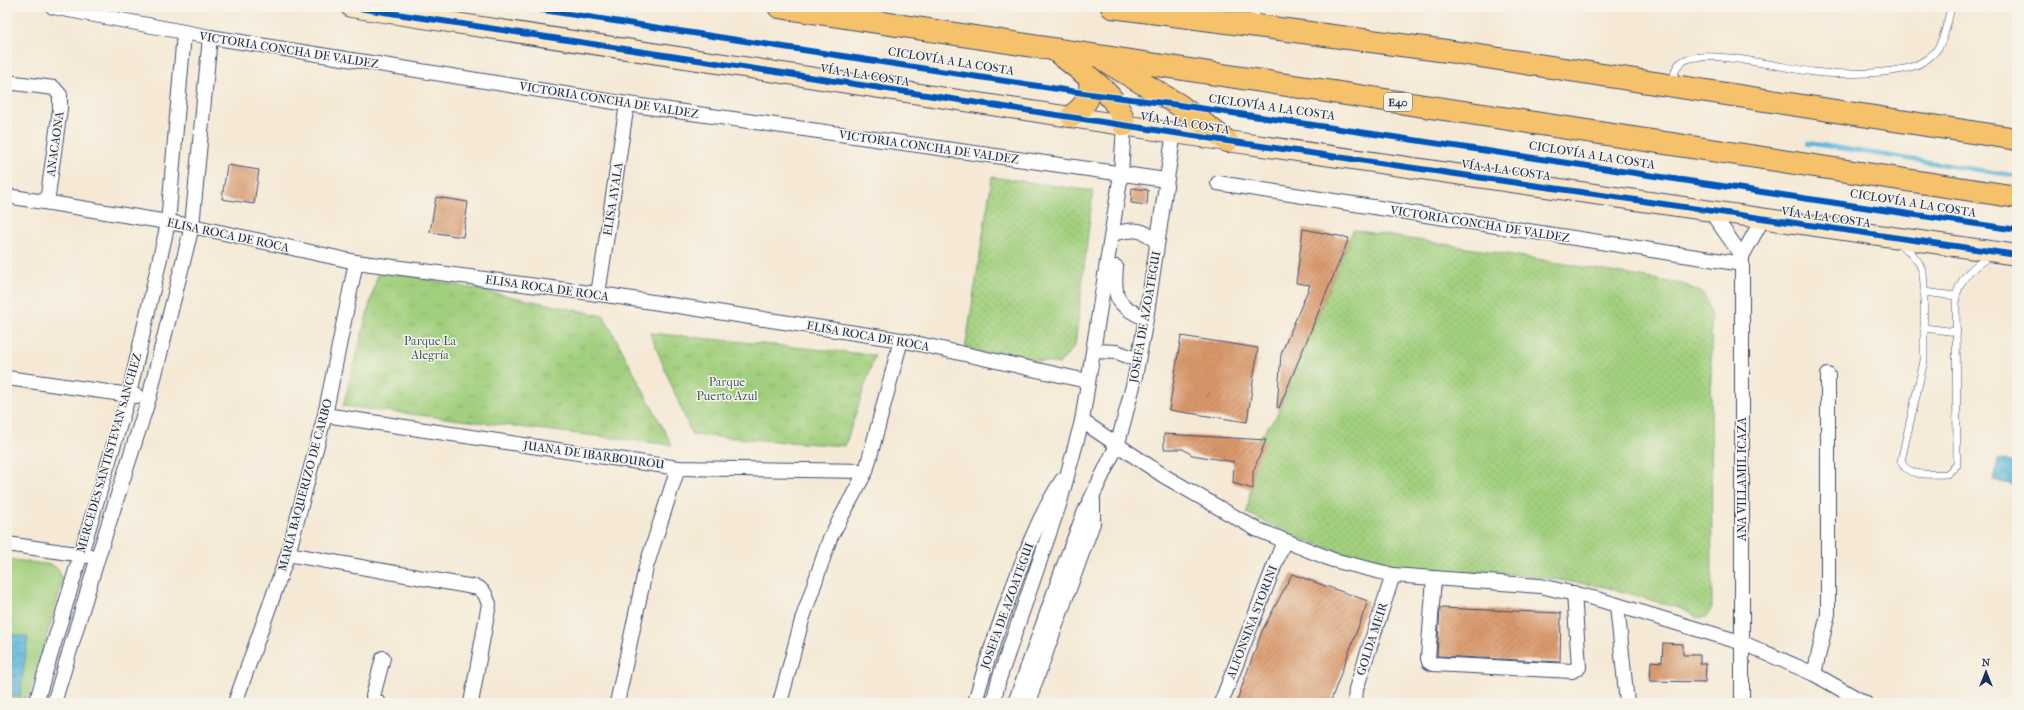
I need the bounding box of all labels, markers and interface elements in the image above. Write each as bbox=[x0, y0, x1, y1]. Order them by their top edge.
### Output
street label: VICTORIA CONCHA DE VALDEZ bbox=[197, 29, 380, 71]
street label: CICLOVÍA A LA COSTA bbox=[887, 43, 1015, 78]
street label: VÍA A LA COSTA bbox=[818, 60, 911, 89]
street label: VICTORIA CONCHA DE VALDEZ bbox=[517, 79, 700, 121]
street label: CICLOVÍA A LA COSTA bbox=[1208, 90, 1336, 123]
road number: E40 bbox=[1384, 93, 1412, 111]
street label: VÍA A LA COSTA bbox=[1138, 108, 1231, 137]
street label: ANACAONA bbox=[43, 110, 67, 179]
street label: VICTORIA CONCHA DE VALDEZ bbox=[837, 127, 1020, 167]
street label: CICLOVÍA A LA COSTA bbox=[1528, 137, 1656, 172]
street label: VÍA A LA COSTA bbox=[1459, 156, 1552, 183]
street label: ELISA AYALA bbox=[600, 161, 626, 237]
street label: CICLOVÍA A LA COSTA bbox=[1849, 185, 1977, 220]
street label: VICTORIA CONCHA DE VALDEZ bbox=[1388, 203, 1571, 245]
street label: VÍA A LA COSTA bbox=[1779, 203, 1872, 230]
street label: ELISA ROCA DE ROCA bbox=[166, 215, 291, 255]
street label: JOSEFA DE AZOATEGUI bbox=[1126, 250, 1164, 385]
street label: ELISA ROCA DE ROCA bbox=[484, 272, 610, 304]
street label: ELISA ROCA DE ROCA bbox=[805, 318, 931, 354]
park label: Parque La Alegría bbox=[404, 334, 456, 362]
street label: MERCEDES SANTISTEVAN SANCHEZ bbox=[74, 351, 144, 555]
park label: Parque Puerto Azul bbox=[696, 375, 758, 403]
street label: MARÍA BAQUERIZO DE CARBO bbox=[274, 397, 335, 573]
street label: ANA VILLAMIL ICAZA bbox=[1735, 417, 1749, 542]
street label: JUANA DE IBARBOUROU bbox=[522, 438, 666, 472]
street label: JOSEFA DE AZOATEGUI bbox=[977, 541, 1037, 672]
street label: ALFONSINA STORINI bbox=[1223, 563, 1280, 682]
street label: GOLDA MEIR bbox=[1354, 599, 1391, 677]
north arrow bbox=[1966, 652, 2006, 692]
text: N bbox=[1982, 656, 1991, 669]

